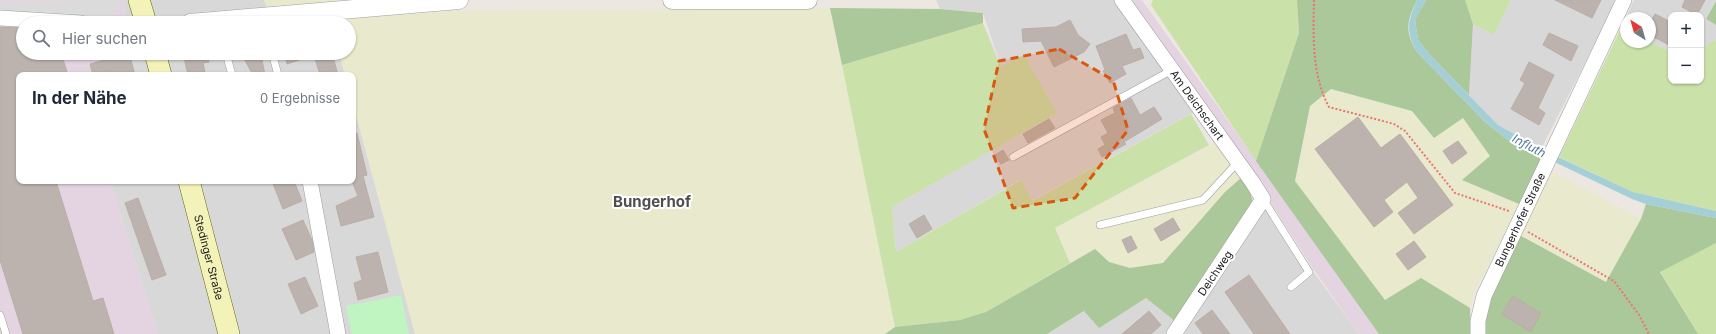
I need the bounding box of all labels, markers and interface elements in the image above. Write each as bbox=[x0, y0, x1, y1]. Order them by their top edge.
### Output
north arrow bbox=[1620, 12, 1656, 48]
map controls bbox=[1668, 12, 1704, 84]
button: + bbox=[1668, 12, 1704, 48]
search box bbox=[16, 16, 356, 60]
icon: search bbox=[30, 27, 52, 49]
text: Hier suchen bbox=[62, 29, 147, 48]
button: − bbox=[1668, 48, 1704, 84]
street label: Am Deichschart bbox=[1167, 67, 1227, 143]
text: In der Nähe bbox=[32, 88, 127, 108]
text: 0 Ergebnisse bbox=[260, 90, 340, 106]
water label: Influth bbox=[1510, 131, 1549, 161]
street label: Bungerhofer Straße bbox=[1492, 170, 1548, 269]
district label: Bungerhof bbox=[613, 192, 691, 211]
street label: Stedinger Straße bbox=[191, 213, 227, 302]
street label: Deichweg bbox=[1195, 248, 1235, 298]

